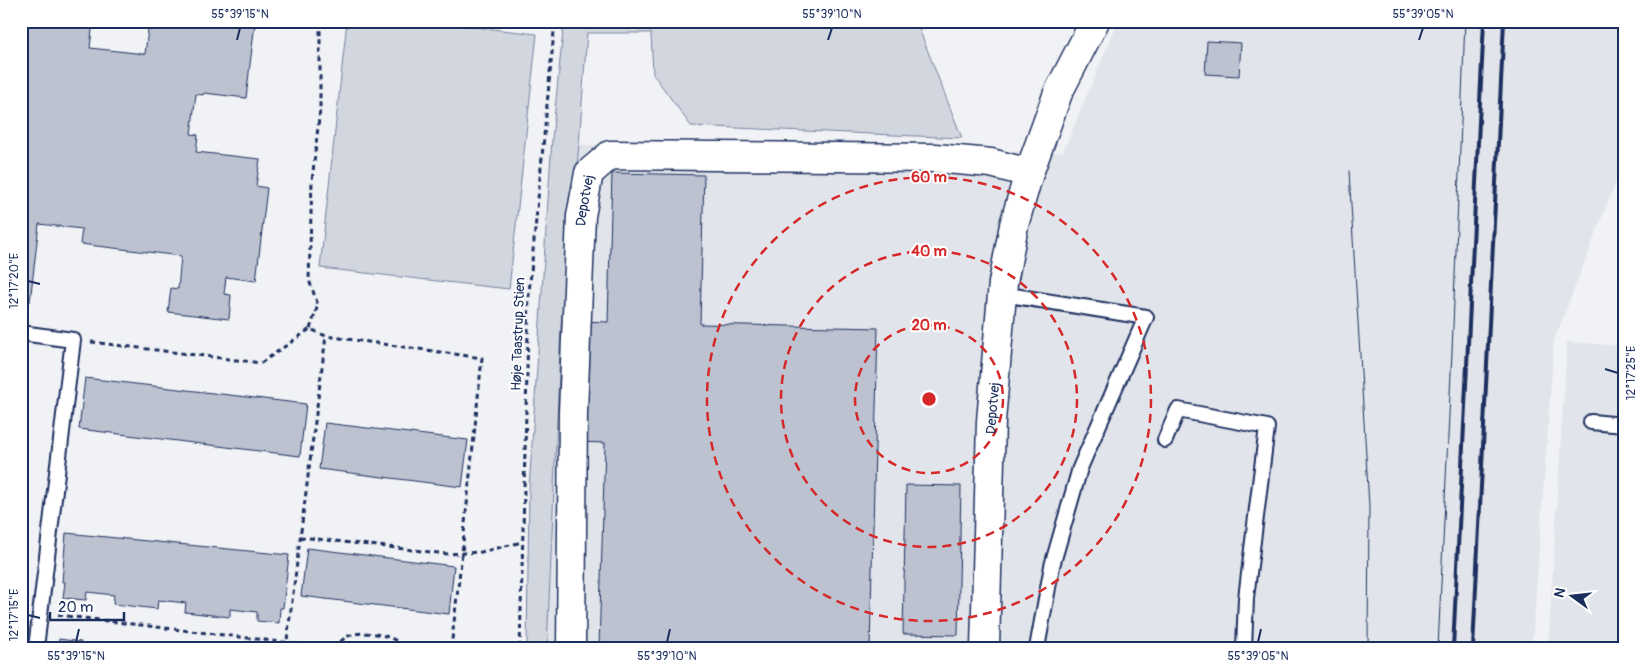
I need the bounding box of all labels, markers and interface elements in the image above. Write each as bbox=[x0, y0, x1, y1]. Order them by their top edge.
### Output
text: 55°39'15"N bbox=[211, 7, 269, 22]
text: 55°39'10"N bbox=[802, 7, 862, 22]
text: 55°39'05"N bbox=[1392, 7, 1454, 22]
text: 60 m bbox=[911, 168, 947, 187]
street label: Depotvej bbox=[572, 173, 597, 226]
text: 40 m bbox=[911, 242, 947, 261]
text: 12°17'20"E bbox=[7, 253, 22, 309]
street label: Høje Taastrup Stien bbox=[508, 277, 528, 391]
text: 20 m bbox=[911, 316, 947, 335]
text: 12°17'25"E bbox=[1624, 346, 1639, 400]
street label: Depotvej bbox=[982, 382, 1003, 434]
centre of rings bbox=[920, 390, 938, 408]
north arrow bbox=[1548, 572, 1598, 622]
text: N bbox=[1550, 586, 1569, 600]
text: 12°17'15"E bbox=[7, 589, 22, 641]
scale bar bbox=[50, 589, 124, 621]
text: 20 m bbox=[58, 598, 93, 617]
text: 55°39'15"N bbox=[47, 649, 105, 664]
text: 55°39'10"N bbox=[637, 649, 697, 664]
text: 55°39'05"N bbox=[1227, 649, 1289, 664]

